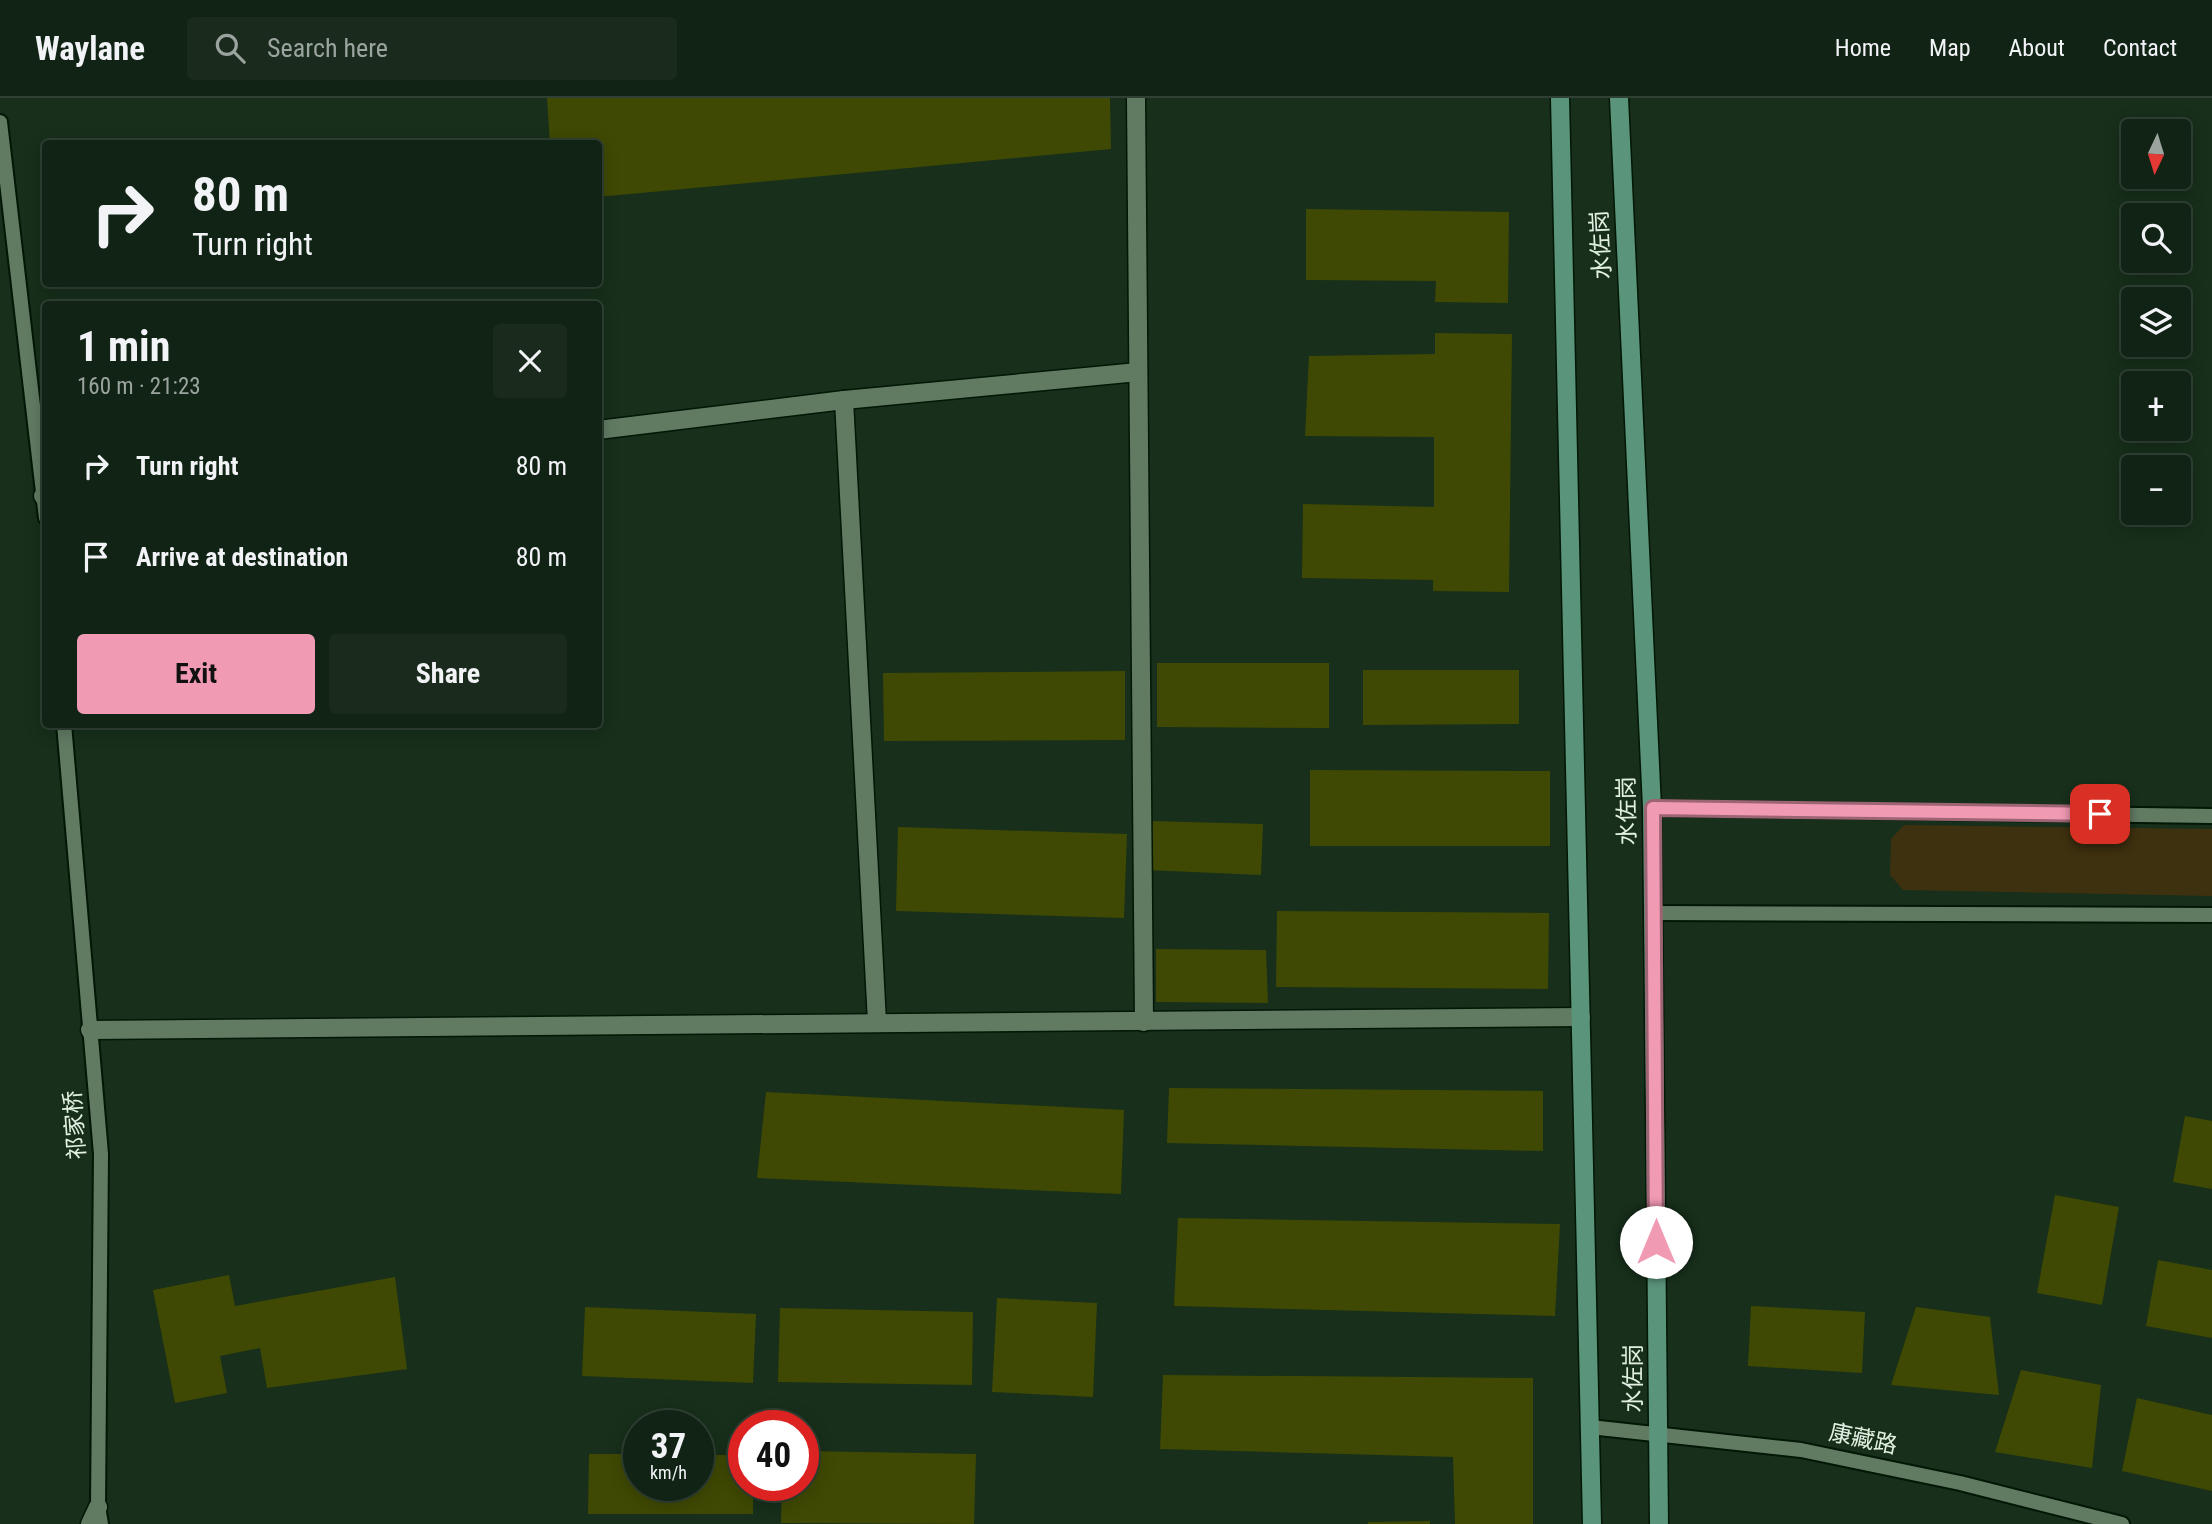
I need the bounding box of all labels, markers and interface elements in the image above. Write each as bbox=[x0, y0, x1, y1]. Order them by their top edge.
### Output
search box bbox=[187, 17, 677, 80]
text: Waylane bbox=[35, 29, 145, 68]
icon: search bbox=[211, 29, 249, 67]
text: Search here bbox=[267, 33, 388, 63]
text: Home bbox=[1835, 34, 1891, 62]
text: Map bbox=[1929, 34, 1971, 62]
text: About bbox=[2009, 34, 2065, 62]
text: Contact bbox=[2103, 34, 2177, 62]
north arrow bbox=[2121, 119, 2191, 189]
map controls bbox=[2121, 119, 2191, 525]
text: 80 m bbox=[192, 166, 289, 223]
icon: right bbox=[77, 168, 168, 259]
button: search bbox=[2121, 203, 2191, 273]
street label: 水佐岗 bbox=[1586, 210, 1616, 280]
text: Turn right bbox=[192, 225, 313, 263]
button: layers bbox=[2121, 287, 2191, 357]
text: 1 min bbox=[77, 322, 170, 371]
button: close bbox=[493, 324, 567, 398]
button: + bbox=[2121, 371, 2191, 441]
text: 160 m · 21:23 bbox=[77, 373, 201, 400]
icon: right bbox=[77, 447, 115, 485]
text: Turn right bbox=[136, 451, 238, 481]
text: 80 m bbox=[516, 451, 567, 481]
button: − bbox=[2121, 455, 2191, 525]
icon: arrive bbox=[77, 538, 115, 576]
text: Arrive at destination bbox=[136, 542, 348, 572]
text: 80 m bbox=[516, 542, 567, 572]
button: Exit bbox=[77, 634, 315, 714]
button: Share bbox=[329, 634, 567, 714]
street label: 水佐岗 bbox=[1613, 776, 1641, 846]
pin bbox=[2070, 784, 2130, 844]
icon: arrive bbox=[2081, 795, 2119, 833]
street label: 祁家桥 bbox=[59, 1090, 91, 1160]
position arrow bbox=[1619, 1205, 1693, 1279]
street label: 水佐岗 bbox=[1620, 1344, 1647, 1413]
speed limit sign: 40 bbox=[728, 1410, 819, 1501]
street label: 康藏路 bbox=[1826, 1419, 1900, 1459]
text: 37 bbox=[651, 1426, 686, 1467]
text: km/h bbox=[650, 1462, 687, 1483]

